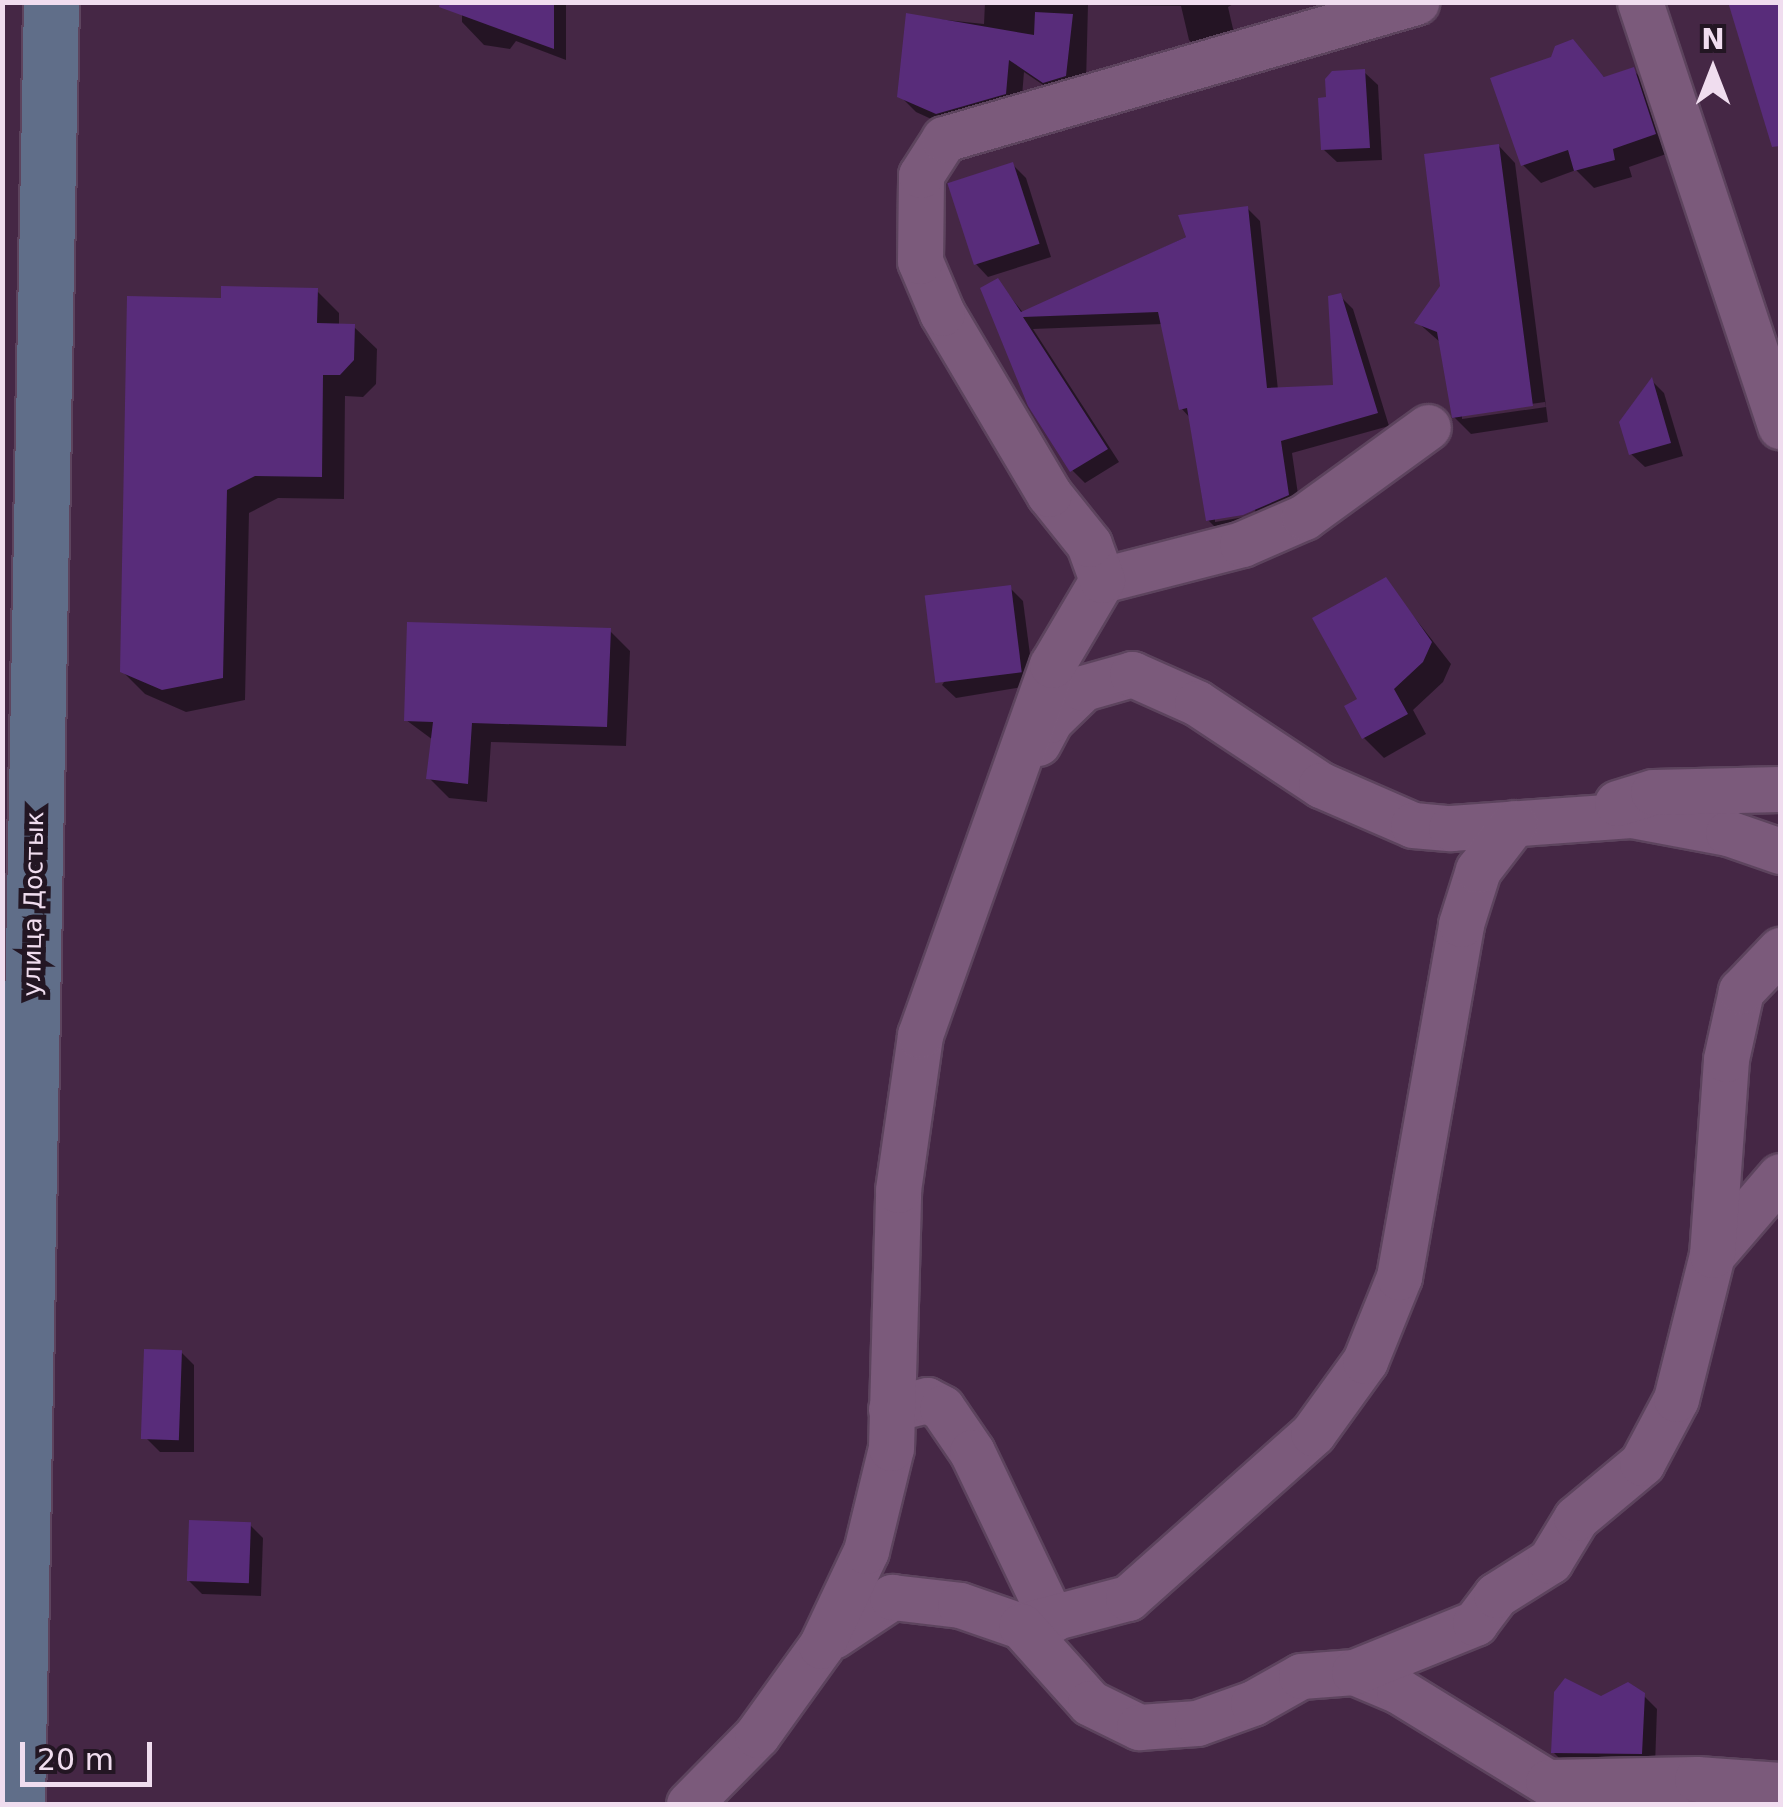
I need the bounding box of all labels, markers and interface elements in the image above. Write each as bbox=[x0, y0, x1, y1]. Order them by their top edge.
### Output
north arrow bbox=[1663, 20, 1763, 120]
text: N bbox=[1701, 23, 1725, 56]
street label: улица Достык bbox=[17, 811, 51, 997]
scale bar bbox=[25, 1722, 158, 1784]
text: 20 m bbox=[37, 1742, 114, 1777]

